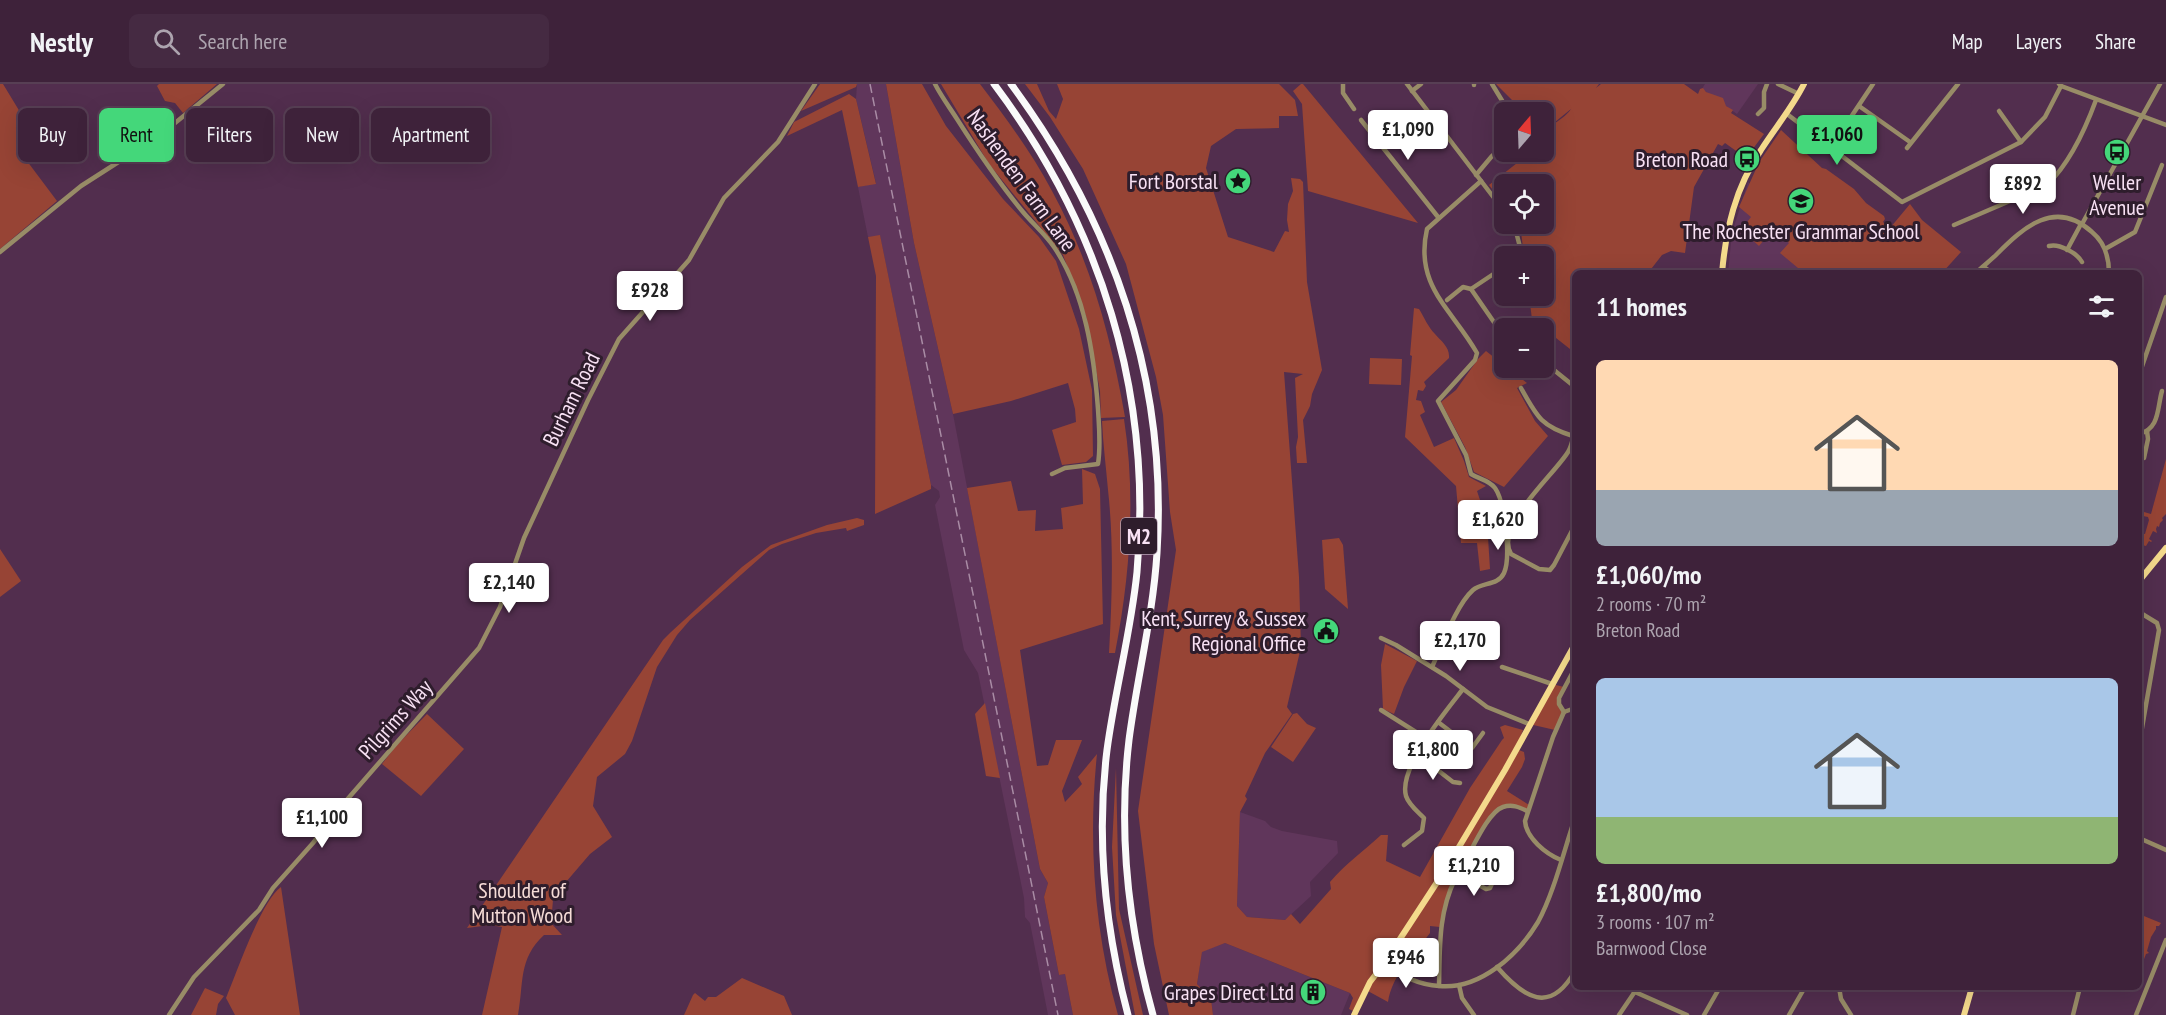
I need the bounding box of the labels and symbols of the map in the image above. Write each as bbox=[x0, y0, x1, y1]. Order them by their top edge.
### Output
north arrow bbox=[1494, 102, 1554, 162]
street label: Nashenden Farm Lane bbox=[961, 104, 1083, 256]
pin: £1,090 bbox=[1359, 110, 1457, 161]
pin: £1,060 bbox=[1788, 115, 1886, 166]
bus stop icon: Weller Avenue bbox=[2102, 137, 2132, 167]
bus stop icon: Breton Road bbox=[1732, 144, 1762, 174]
place label: Breton Road bbox=[1635, 145, 1728, 173]
pin: £892 bbox=[1987, 164, 2059, 215]
place icon: Fort Borstal bbox=[1223, 166, 1253, 196]
place label: Fort Borstal bbox=[1129, 167, 1219, 195]
place label: Weller Avenue bbox=[2089, 168, 2145, 221]
school or university icon: The Rochester Grammar School bbox=[1786, 186, 1816, 216]
place label: The Rochester Grammar School bbox=[1682, 217, 1920, 245]
pin: £928 bbox=[614, 271, 686, 322]
street label: Burham Road bbox=[536, 348, 606, 450]
pin: £1,620 bbox=[1449, 500, 1547, 551]
road number: M2 bbox=[1121, 518, 1157, 554]
pin: £2,140 bbox=[460, 563, 558, 614]
place label: Kent, Surrey & Sussex Regional Office bbox=[1141, 604, 1306, 657]
public building icon: Kent, Surrey & Sussex Regional Office bbox=[1311, 616, 1341, 646]
pin: £2,170 bbox=[1411, 621, 1509, 672]
street label: Pilgrims Way bbox=[352, 673, 438, 765]
pin: £1,800 bbox=[1384, 730, 1482, 781]
pin: £1,100 bbox=[273, 798, 371, 849]
pin: £1,210 bbox=[1425, 846, 1523, 897]
park label: Shoulder of Mutton Wood bbox=[471, 876, 573, 929]
pin: £946 bbox=[1370, 938, 1442, 989]
building icon: Grapes Direct Ltd bbox=[1298, 977, 1328, 1007]
place label: Grapes Direct Ltd bbox=[1164, 978, 1294, 1006]

